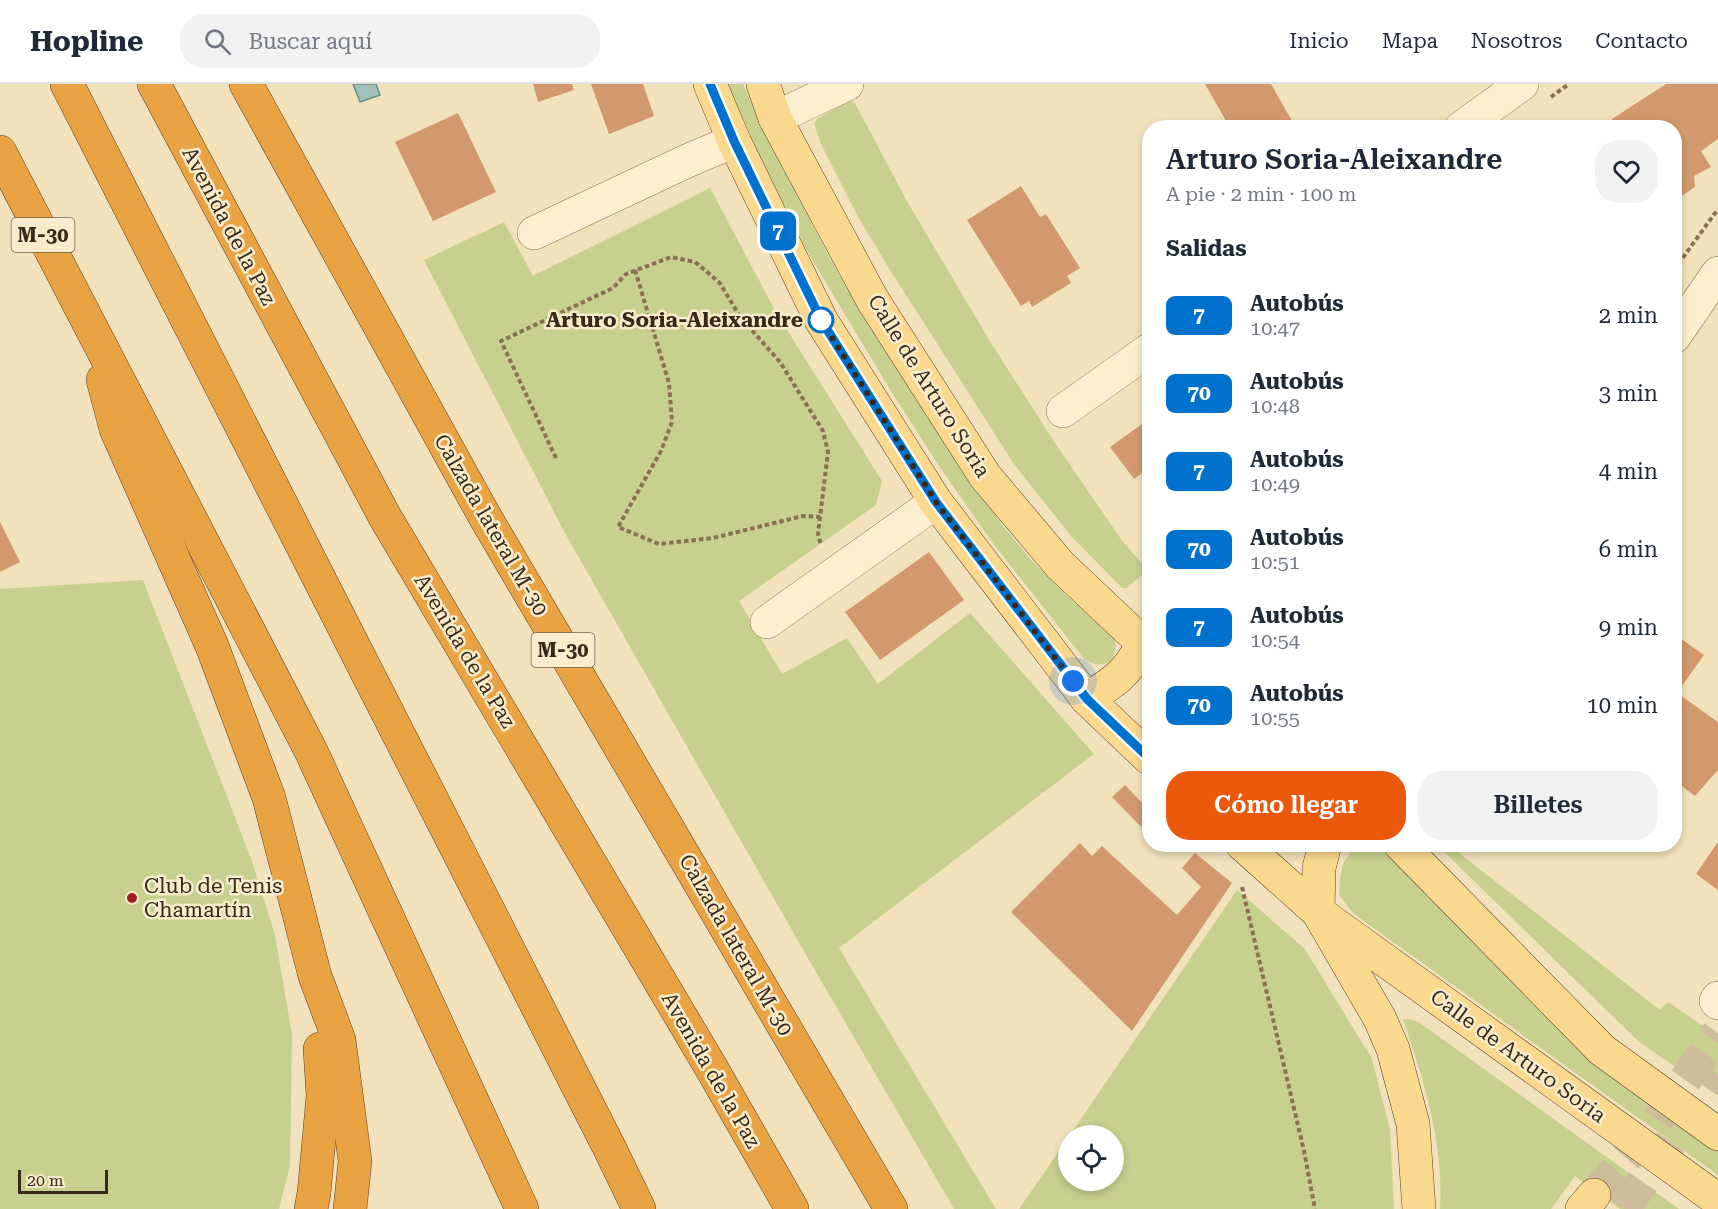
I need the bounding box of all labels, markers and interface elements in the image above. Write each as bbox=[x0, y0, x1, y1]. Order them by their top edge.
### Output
search box bbox=[180, 14, 600, 68]
text: Hopline bbox=[30, 25, 144, 58]
icon: search bbox=[201, 25, 234, 58]
text: Buscar aquí bbox=[249, 29, 372, 54]
text: Inicio bbox=[1289, 29, 1349, 53]
text: Mapa bbox=[1382, 29, 1438, 53]
text: Nosotros bbox=[1471, 29, 1562, 53]
text: Contacto bbox=[1595, 29, 1688, 53]
button: heart bbox=[1595, 140, 1658, 203]
street label: Avenida de la Paz bbox=[177, 143, 281, 309]
text: Arturo Soria-Aleixandre bbox=[1166, 143, 1502, 176]
text: A pie · 2 min · 100 m bbox=[1166, 182, 1357, 206]
line badge: 7 bbox=[758, 212, 798, 250]
road number: M-30 bbox=[12, 218, 74, 252]
text: 7 bbox=[772, 219, 784, 243]
text: Salidas bbox=[1166, 236, 1247, 261]
street label: Calle de Arturo Soria bbox=[863, 290, 995, 482]
text: Autobús bbox=[1250, 291, 1344, 316]
text: 7 bbox=[1193, 303, 1205, 327]
text: 2 min bbox=[1599, 303, 1658, 328]
marker: Arturo Soria-Aleixandre bbox=[808, 307, 834, 333]
place label: Arturo Soria-Aleixandre bbox=[546, 308, 803, 332]
text: 10:47 bbox=[1250, 316, 1300, 340]
text: Autobús bbox=[1250, 369, 1344, 394]
text: 70 bbox=[1187, 381, 1211, 405]
text: 3 min bbox=[1599, 381, 1658, 406]
text: 10:48 bbox=[1250, 394, 1300, 418]
street label: Calzada lateral M-30 bbox=[429, 430, 553, 620]
text: Autobús bbox=[1250, 447, 1344, 472]
text: 7 bbox=[1193, 459, 1205, 483]
text: 4 min bbox=[1599, 459, 1658, 484]
text: 10:49 bbox=[1250, 472, 1300, 496]
text: Autobús bbox=[1250, 525, 1344, 550]
text: 70 bbox=[1187, 537, 1211, 561]
text: 6 min bbox=[1599, 537, 1658, 562]
text: 10:51 bbox=[1250, 550, 1300, 574]
street label: Avenida de la Paz bbox=[410, 570, 521, 732]
text: Autobús bbox=[1250, 603, 1344, 628]
text: 7 bbox=[1193, 615, 1205, 639]
text: 9 min bbox=[1599, 615, 1658, 640]
text: 10:54 bbox=[1250, 628, 1300, 652]
road number: M-30 bbox=[532, 633, 594, 667]
your location bbox=[1058, 666, 1088, 696]
text: Autobús bbox=[1250, 681, 1344, 706]
text: 70 bbox=[1187, 693, 1211, 717]
text: 10 min bbox=[1587, 693, 1658, 718]
text: 10:55 bbox=[1250, 706, 1300, 730]
button: Cómo llegar bbox=[1166, 771, 1406, 840]
button: Billetes bbox=[1418, 771, 1658, 840]
street label: Calzada lateral M-30 bbox=[674, 850, 798, 1040]
place label: Club de Tenis Chamartín bbox=[144, 874, 282, 922]
marker: Club de Tenis Chamartín bbox=[125, 891, 139, 905]
street label: Calle de Arturo Soria bbox=[1426, 984, 1611, 1128]
street label: Avenida de la Paz bbox=[657, 988, 765, 1152]
map controls bbox=[1058, 1125, 1124, 1191]
button: locate bbox=[1058, 1125, 1124, 1191]
scale bar bbox=[18, 1167, 108, 1194]
text: 20 m bbox=[27, 1171, 64, 1190]

